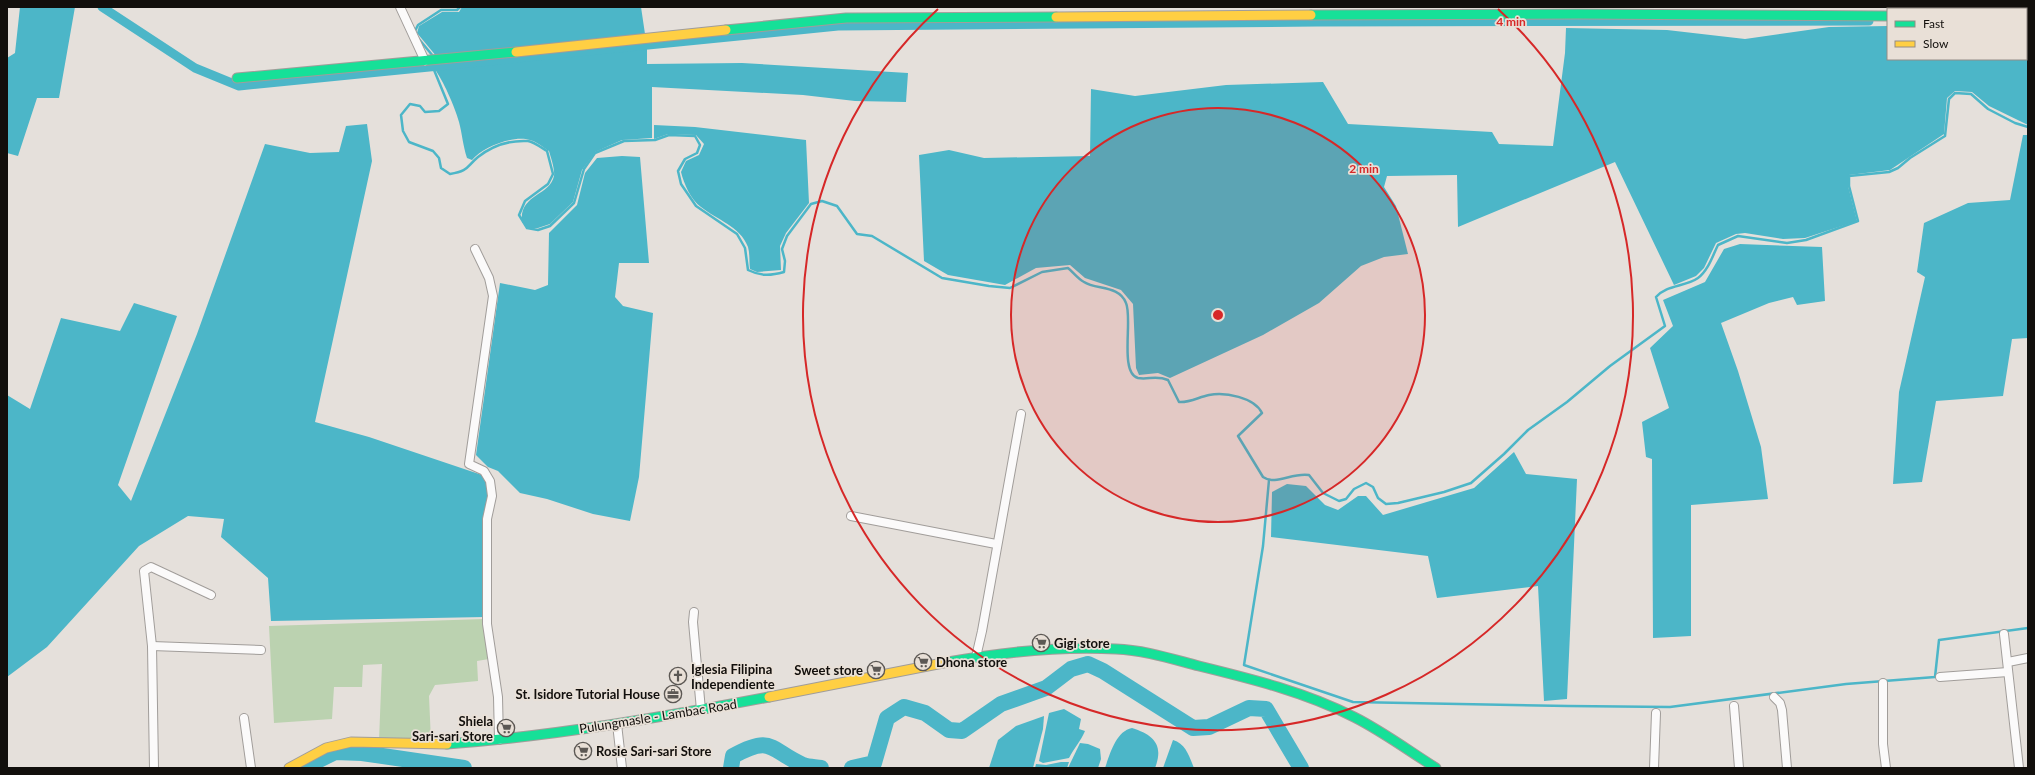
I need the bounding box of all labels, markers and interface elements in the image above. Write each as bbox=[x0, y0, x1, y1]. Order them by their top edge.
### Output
legend bbox=[1887, 8, 2027, 60]
text: 4 min bbox=[1496, 14, 1526, 29]
text: Fast bbox=[1923, 16, 1945, 31]
text: Slow bbox=[1923, 36, 1949, 51]
text: 2 min bbox=[1349, 161, 1379, 176]
centre of rings bbox=[1211, 308, 1225, 322]
supermarket icon: Gigi store bbox=[1031, 633, 1051, 653]
place label: Gigi store bbox=[1054, 635, 1110, 651]
supermarket icon: Dhona store bbox=[913, 652, 933, 672]
place label: Dhona store bbox=[936, 654, 1007, 670]
supermarket icon: Sweet store bbox=[866, 660, 886, 680]
place label: Iglesia Filipina Independiente bbox=[691, 661, 775, 692]
place label: Sweet store bbox=[794, 662, 863, 678]
church icon: Iglesia Filipina Independiente bbox=[668, 666, 688, 686]
office icon: St. Isidore Tutorial House bbox=[663, 684, 683, 704]
place label: St. Isidore Tutorial House bbox=[516, 686, 660, 702]
street label: Pulungmasle - Lambac Road bbox=[578, 696, 738, 736]
place label: Shiela Sari-sari Store bbox=[412, 713, 493, 744]
supermarket icon: Shiela Sari-sari Store bbox=[496, 718, 516, 738]
supermarket icon: Rosie Sari-sari Store bbox=[573, 741, 593, 761]
place label: Rosie Sari-sari Store bbox=[596, 743, 712, 759]

